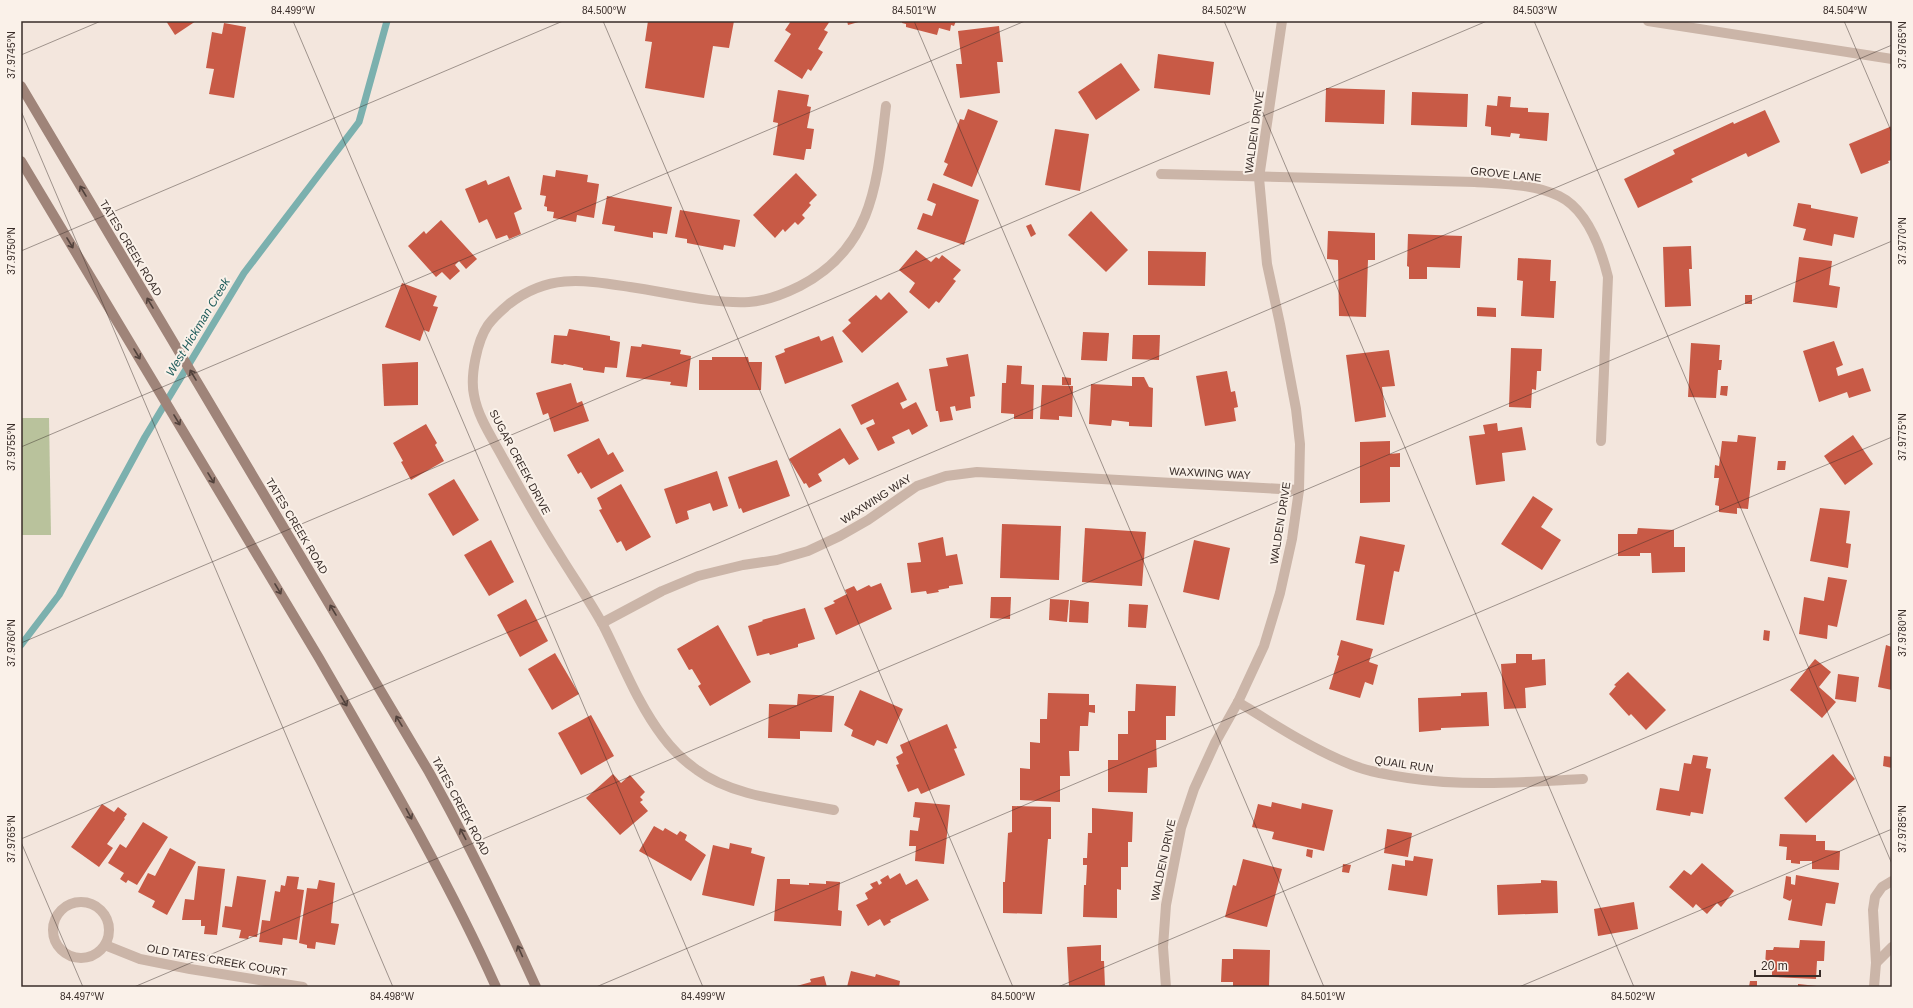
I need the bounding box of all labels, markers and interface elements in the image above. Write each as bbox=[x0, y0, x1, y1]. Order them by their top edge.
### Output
text: 84.499°W bbox=[271, 5, 316, 16]
text: 84.500°W bbox=[582, 5, 627, 16]
text: 84.501°W bbox=[892, 5, 937, 16]
text: 84.502°W bbox=[1202, 5, 1247, 16]
text: 84.503°W bbox=[1513, 5, 1558, 16]
text: 84.504°W bbox=[1823, 5, 1868, 16]
text: 37.9765°N bbox=[1897, 21, 1908, 69]
text: 37.9745°N bbox=[6, 31, 17, 79]
street label: WALDEN DRIVE bbox=[1242, 90, 1266, 174]
street label: GROVE LANE bbox=[1470, 164, 1542, 184]
one-way arrow bbox=[79, 186, 87, 197]
street label: TATES CREEK ROAD bbox=[98, 198, 164, 298]
text: 37.9770°N bbox=[1897, 217, 1908, 265]
text: 37.9750°N bbox=[6, 227, 17, 275]
one-way arrow bbox=[66, 237, 74, 249]
water label: West Hickman Creek bbox=[163, 274, 233, 379]
one-way arrow bbox=[145, 297, 153, 309]
one-way arrow bbox=[133, 348, 141, 360]
one-way arrow bbox=[189, 370, 197, 381]
street label: SUGAR CREEK DRIVE bbox=[487, 408, 553, 516]
text: 37.9775°N bbox=[1897, 413, 1908, 461]
one-way arrow bbox=[173, 414, 181, 426]
text: 37.9755°N bbox=[6, 423, 17, 471]
street label: WAXWING WAY bbox=[1169, 465, 1252, 481]
street label: WAXWING WAY bbox=[839, 471, 914, 526]
one-way arrow bbox=[208, 472, 216, 484]
street label: TATES CREEK ROAD bbox=[264, 476, 330, 576]
street label: WALDEN DRIVE bbox=[1268, 481, 1292, 565]
one-way arrow bbox=[274, 583, 282, 595]
one-way arrow bbox=[328, 604, 336, 616]
text: 37.9780°N bbox=[1897, 609, 1908, 657]
text: 37.9760°N bbox=[6, 619, 17, 667]
one-way arrow bbox=[340, 695, 348, 707]
one-way arrow bbox=[395, 716, 403, 727]
street label: QUAIL RUN bbox=[1374, 753, 1434, 775]
street label: TATES CREEK ROAD bbox=[430, 755, 492, 857]
text: 37.9785°N bbox=[1897, 805, 1908, 853]
one-way arrow bbox=[405, 808, 413, 820]
text: 37.9765°N bbox=[6, 815, 17, 863]
street label: WALDEN DRIVE bbox=[1148, 818, 1178, 902]
one-way arrow bbox=[459, 829, 467, 841]
street label: OLD TATES CREEK COURT bbox=[146, 942, 288, 978]
one-way arrow bbox=[516, 946, 523, 958]
scale bar bbox=[1755, 952, 1820, 978]
text: 20 m bbox=[1761, 959, 1788, 973]
text: 84.497°W bbox=[60, 991, 105, 1002]
text: 84.498°W bbox=[370, 991, 415, 1002]
text: 84.499°W bbox=[681, 991, 726, 1002]
text: 84.500°W bbox=[991, 991, 1036, 1002]
text: 84.501°W bbox=[1301, 991, 1346, 1002]
text: 84.502°W bbox=[1611, 991, 1656, 1002]

